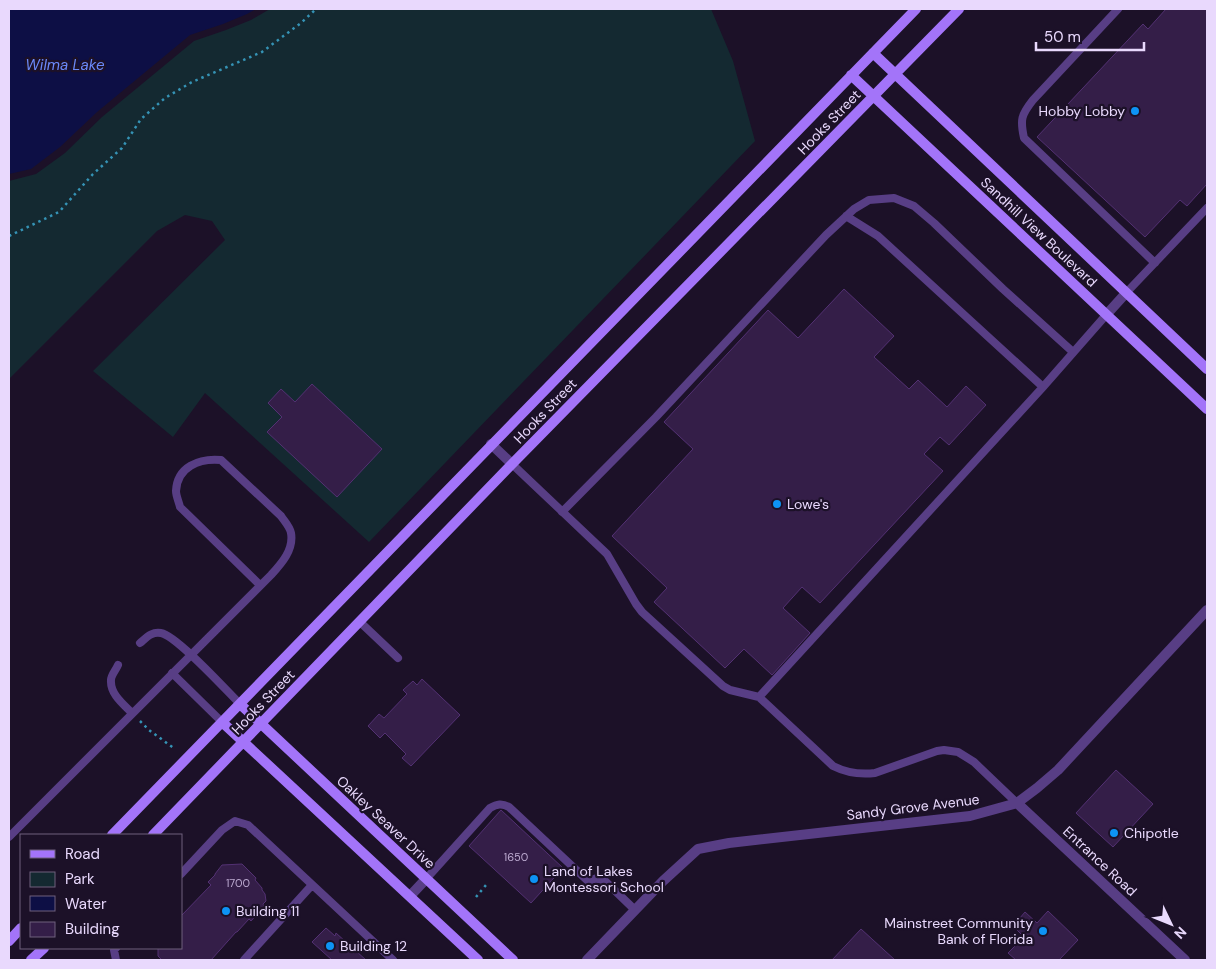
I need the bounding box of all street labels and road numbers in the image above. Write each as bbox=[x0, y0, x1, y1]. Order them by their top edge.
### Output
street label: Hooks Street bbox=[794, 86, 864, 158]
street label: Sandhill View Boulevard bbox=[977, 173, 1101, 291]
street label: Hooks Street bbox=[510, 375, 580, 447]
street label: Hooks Street bbox=[228, 666, 298, 738]
street label: Oakley Seaver Drive bbox=[333, 772, 439, 872]
street label: Sandy Grove Avenue bbox=[845, 790, 981, 824]
street label: Entrance Road bbox=[1059, 822, 1141, 900]

